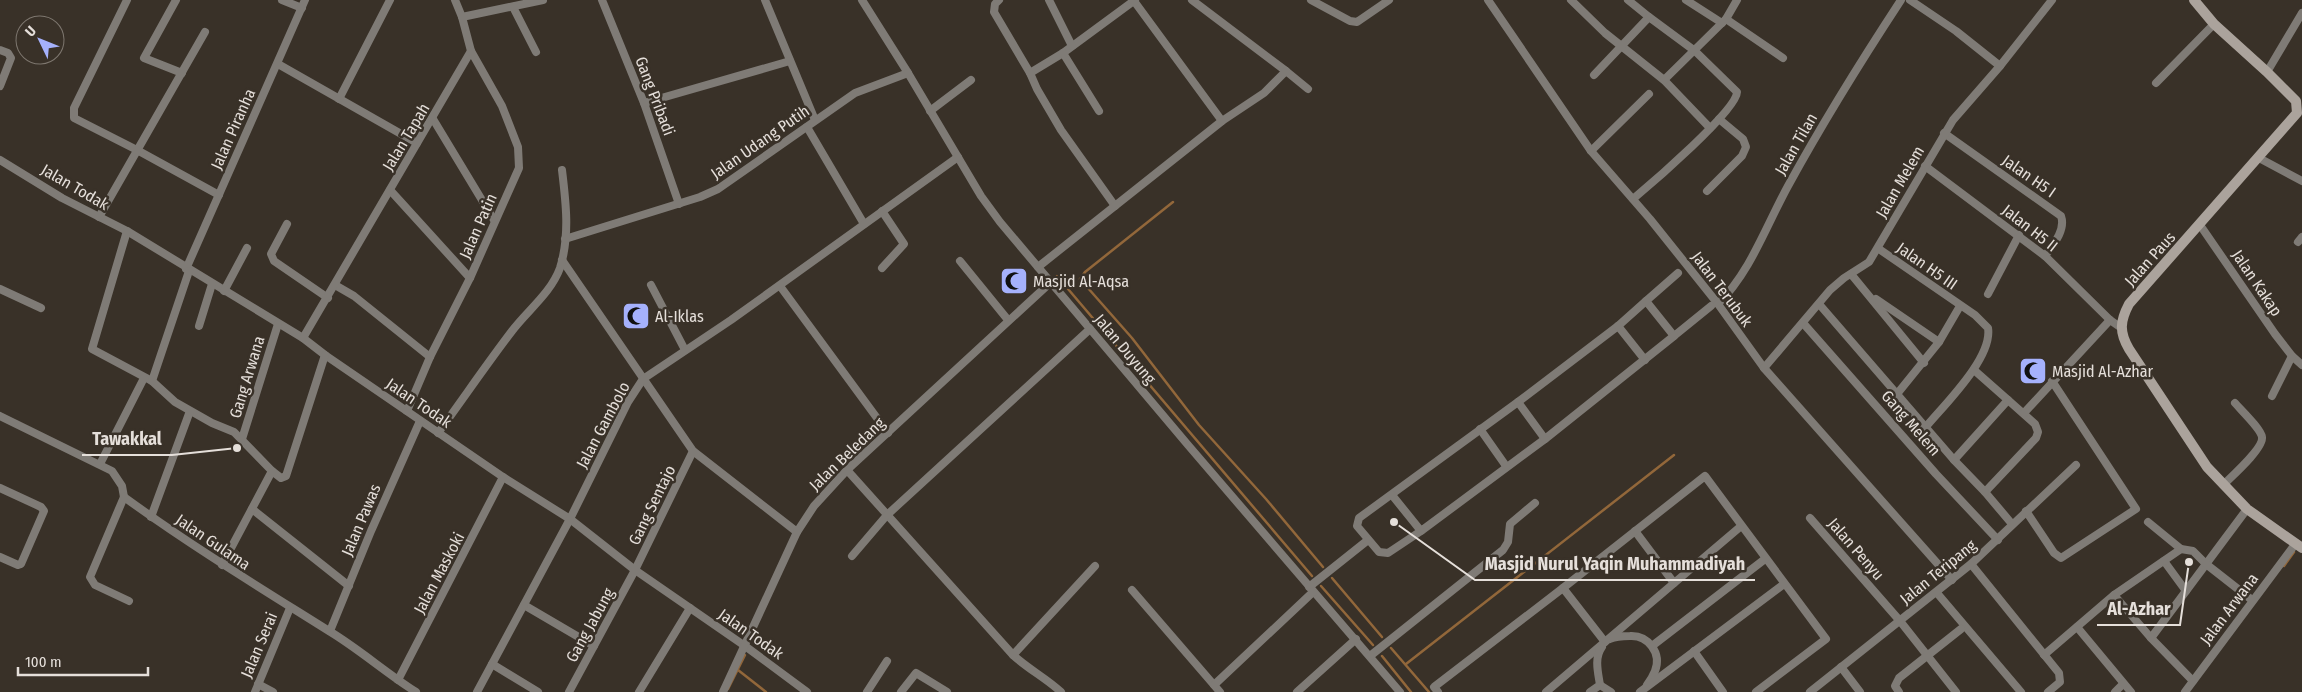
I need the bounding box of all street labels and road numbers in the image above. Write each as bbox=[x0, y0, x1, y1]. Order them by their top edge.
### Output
street label: Gang Pribadi bbox=[631, 54, 679, 138]
street label: Jalan Piranha bbox=[207, 86, 259, 172]
street label: Jalan Tapah bbox=[378, 100, 434, 174]
street label: Jalan Udang Putih bbox=[707, 101, 813, 183]
street label: Jalan Tilan bbox=[1771, 110, 1821, 178]
street label: Jalan Melem bbox=[1872, 143, 1928, 221]
street label: Jalan H5 I bbox=[1998, 151, 2060, 201]
street label: Jalan Todak bbox=[38, 160, 113, 214]
street label: Jalan Patin bbox=[455, 190, 501, 262]
street label: Jalan H5 II bbox=[1998, 200, 2062, 256]
street label: Jalan Paus bbox=[2121, 228, 2180, 290]
street label: Jalan H5 III bbox=[1893, 238, 1961, 294]
street label: Jalan Kakap bbox=[2228, 246, 2286, 320]
street label: Jalan Terubuk bbox=[1688, 248, 1757, 331]
street label: Jalan Duyung bbox=[1090, 310, 1160, 388]
street label: Gang Arwana bbox=[225, 333, 269, 420]
street label: Jalan Todak bbox=[383, 374, 456, 432]
street label: Jalan Gambolo bbox=[572, 379, 634, 471]
street label: Gang Melem bbox=[1877, 386, 1945, 460]
street label: Jalan Beledang bbox=[805, 413, 889, 495]
street label: Gang Sentajo bbox=[625, 462, 679, 548]
street label: Jalan Pawas bbox=[337, 481, 385, 559]
street label: Jalan Gulama bbox=[172, 510, 254, 574]
street label: Jalan Penyu bbox=[1824, 514, 1888, 584]
street label: Jalan Maskoki bbox=[410, 529, 468, 617]
street label: Jalan Teripang bbox=[1896, 535, 1980, 608]
street label: Jalan Arwana bbox=[2196, 569, 2262, 649]
street label: Gang Jabung bbox=[562, 584, 618, 665]
street label: Jalan Todak bbox=[715, 605, 788, 664]
street label: Jalan Serai bbox=[237, 610, 281, 680]

